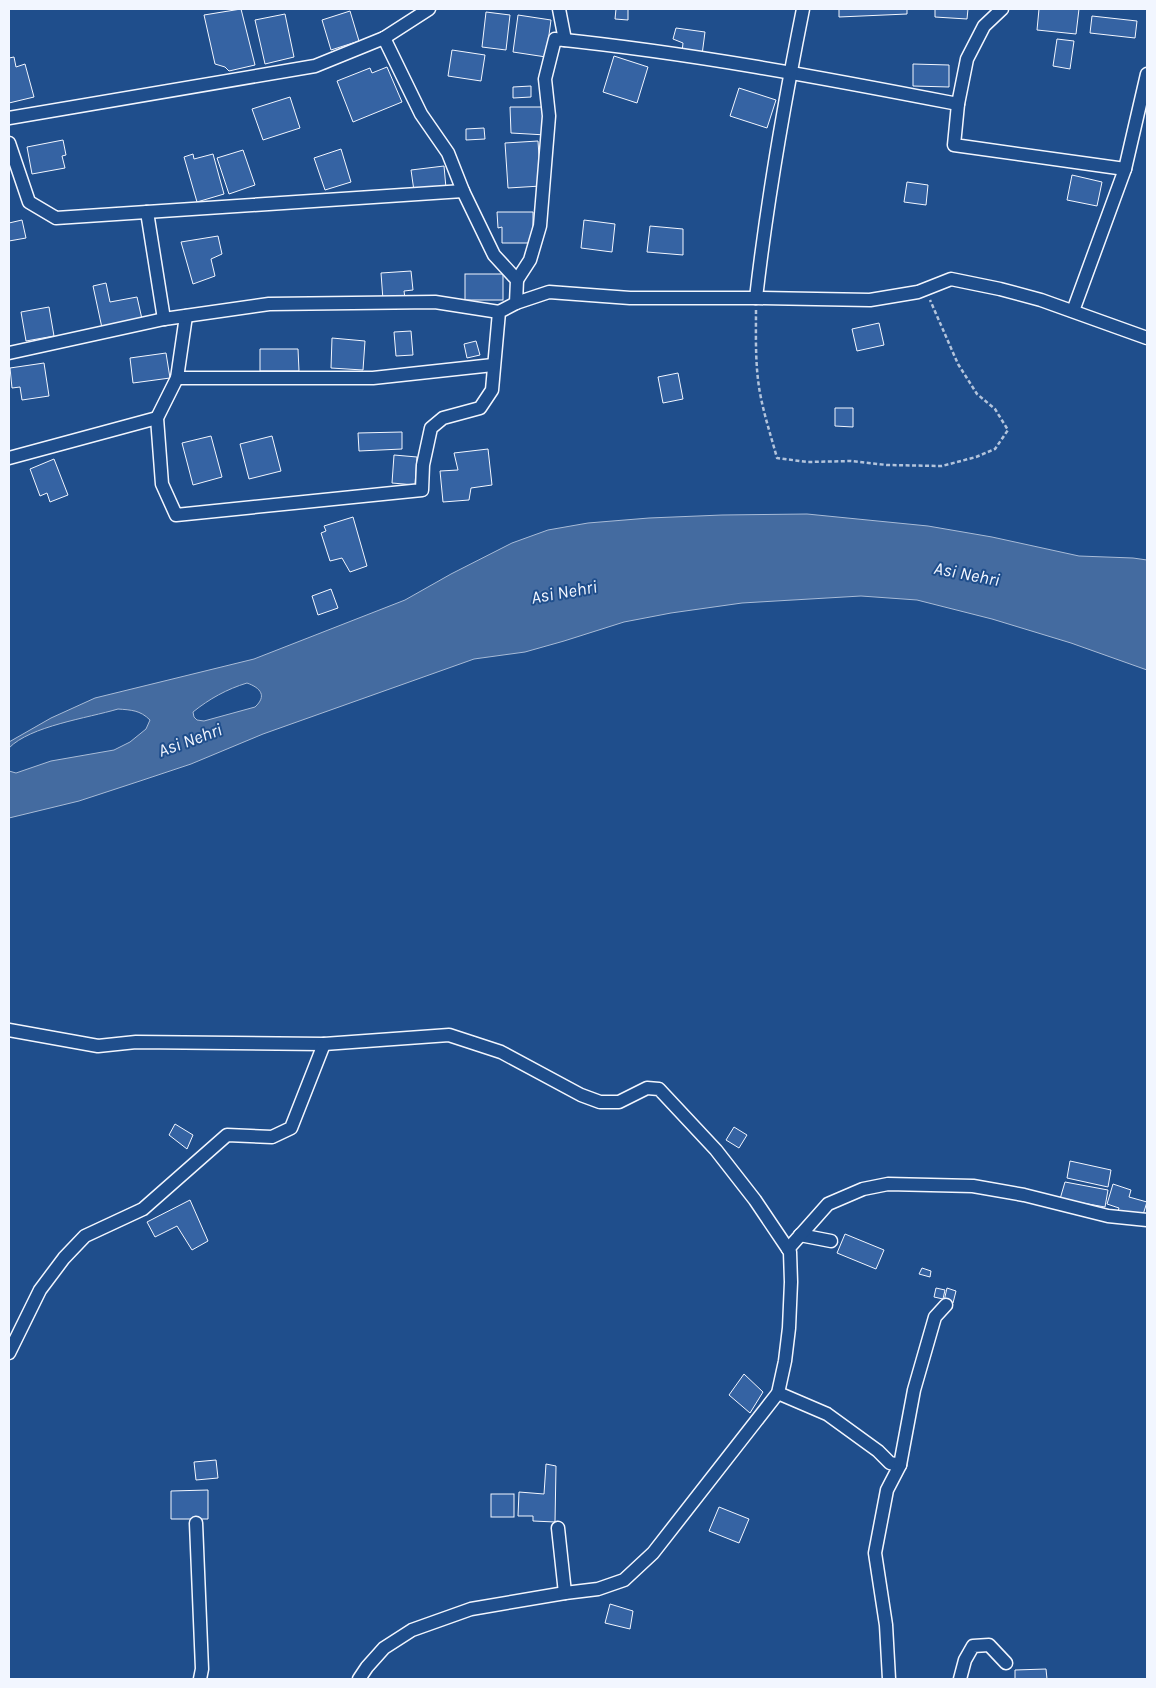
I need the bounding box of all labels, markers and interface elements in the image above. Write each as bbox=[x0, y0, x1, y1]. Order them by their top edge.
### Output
water label: Asi Nehri bbox=[932, 557, 1002, 591]
water label: Asi Nehri bbox=[529, 575, 599, 609]
water label: Asi Nehri bbox=[155, 718, 225, 762]

